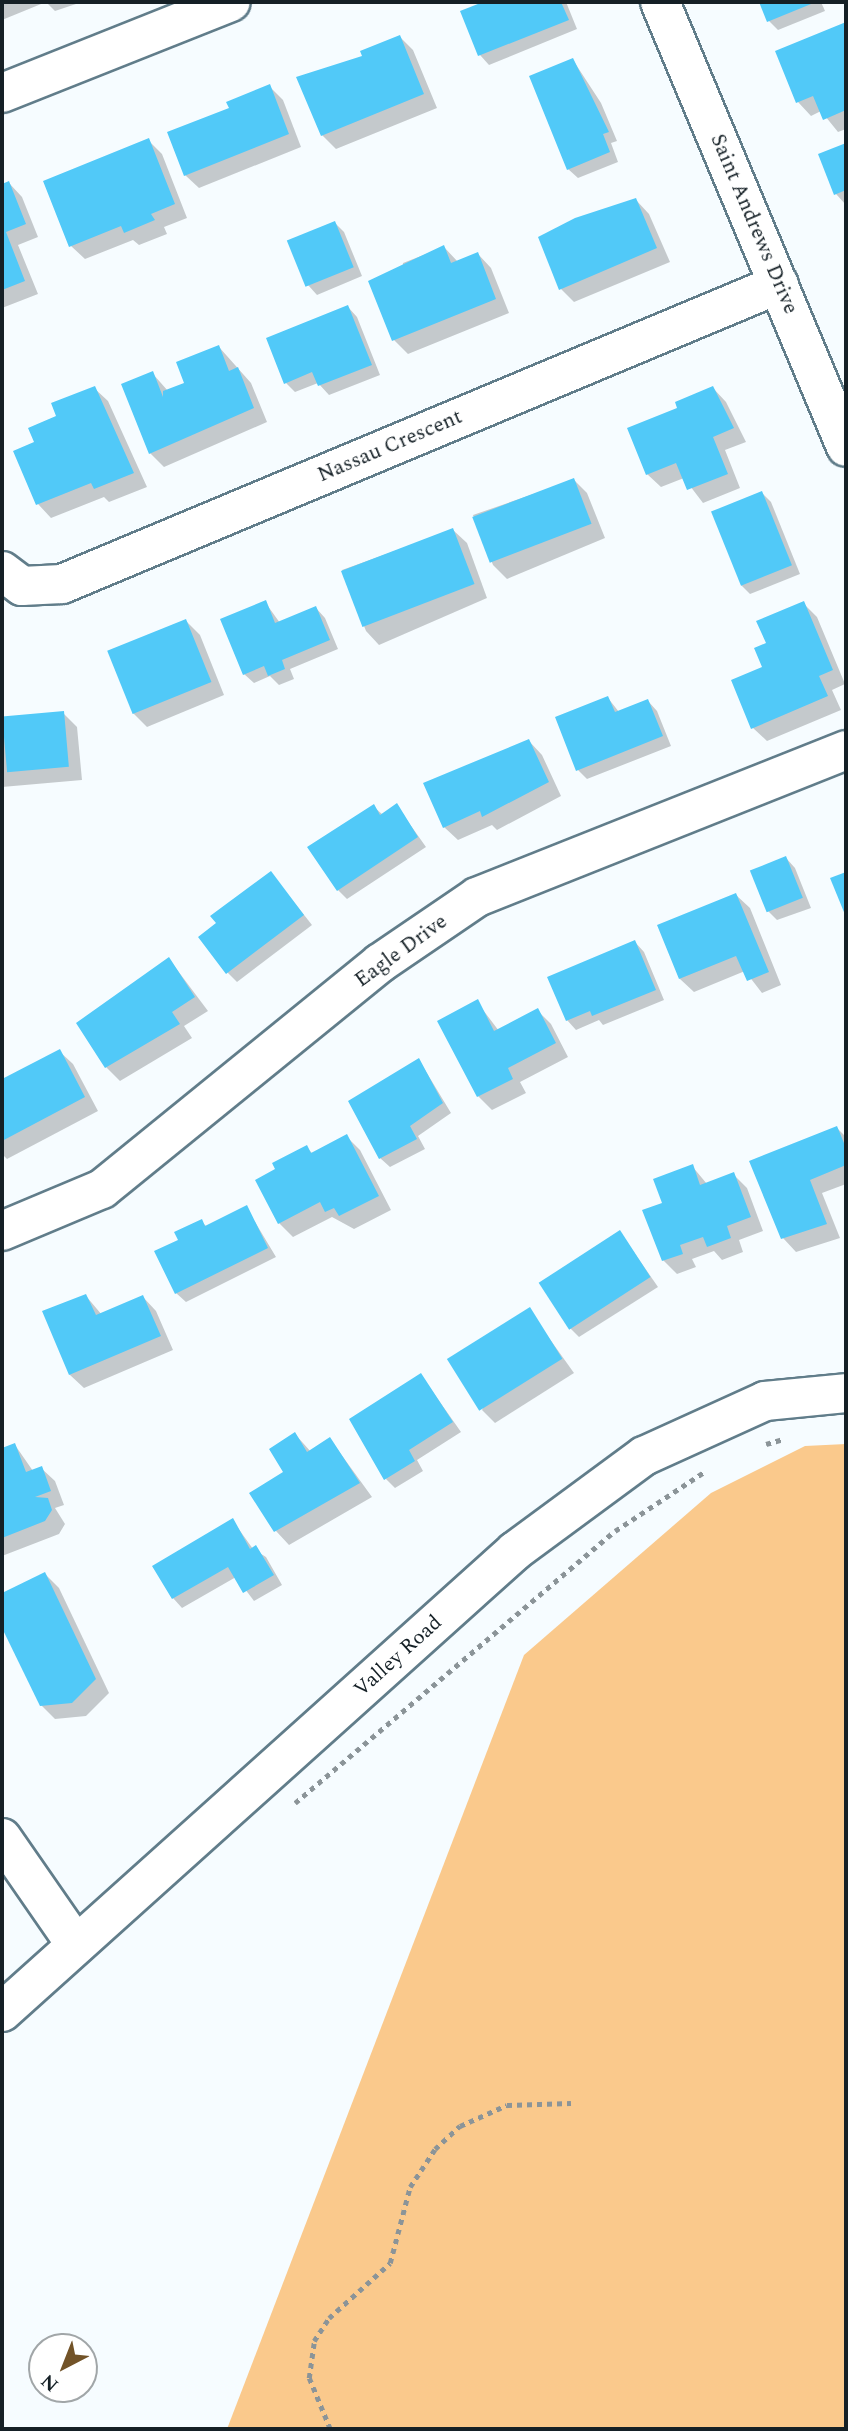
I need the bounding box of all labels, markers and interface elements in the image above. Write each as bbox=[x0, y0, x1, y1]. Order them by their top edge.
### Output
street label: Saint Andrews Drive bbox=[705, 130, 803, 318]
street label: Nassau Crescent bbox=[314, 404, 466, 488]
street label: Eagle Drive bbox=[350, 909, 452, 993]
street label: Valley Road bbox=[349, 1610, 447, 1702]
north arrow bbox=[28, 2333, 98, 2403]
text: N bbox=[34, 2367, 65, 2398]

